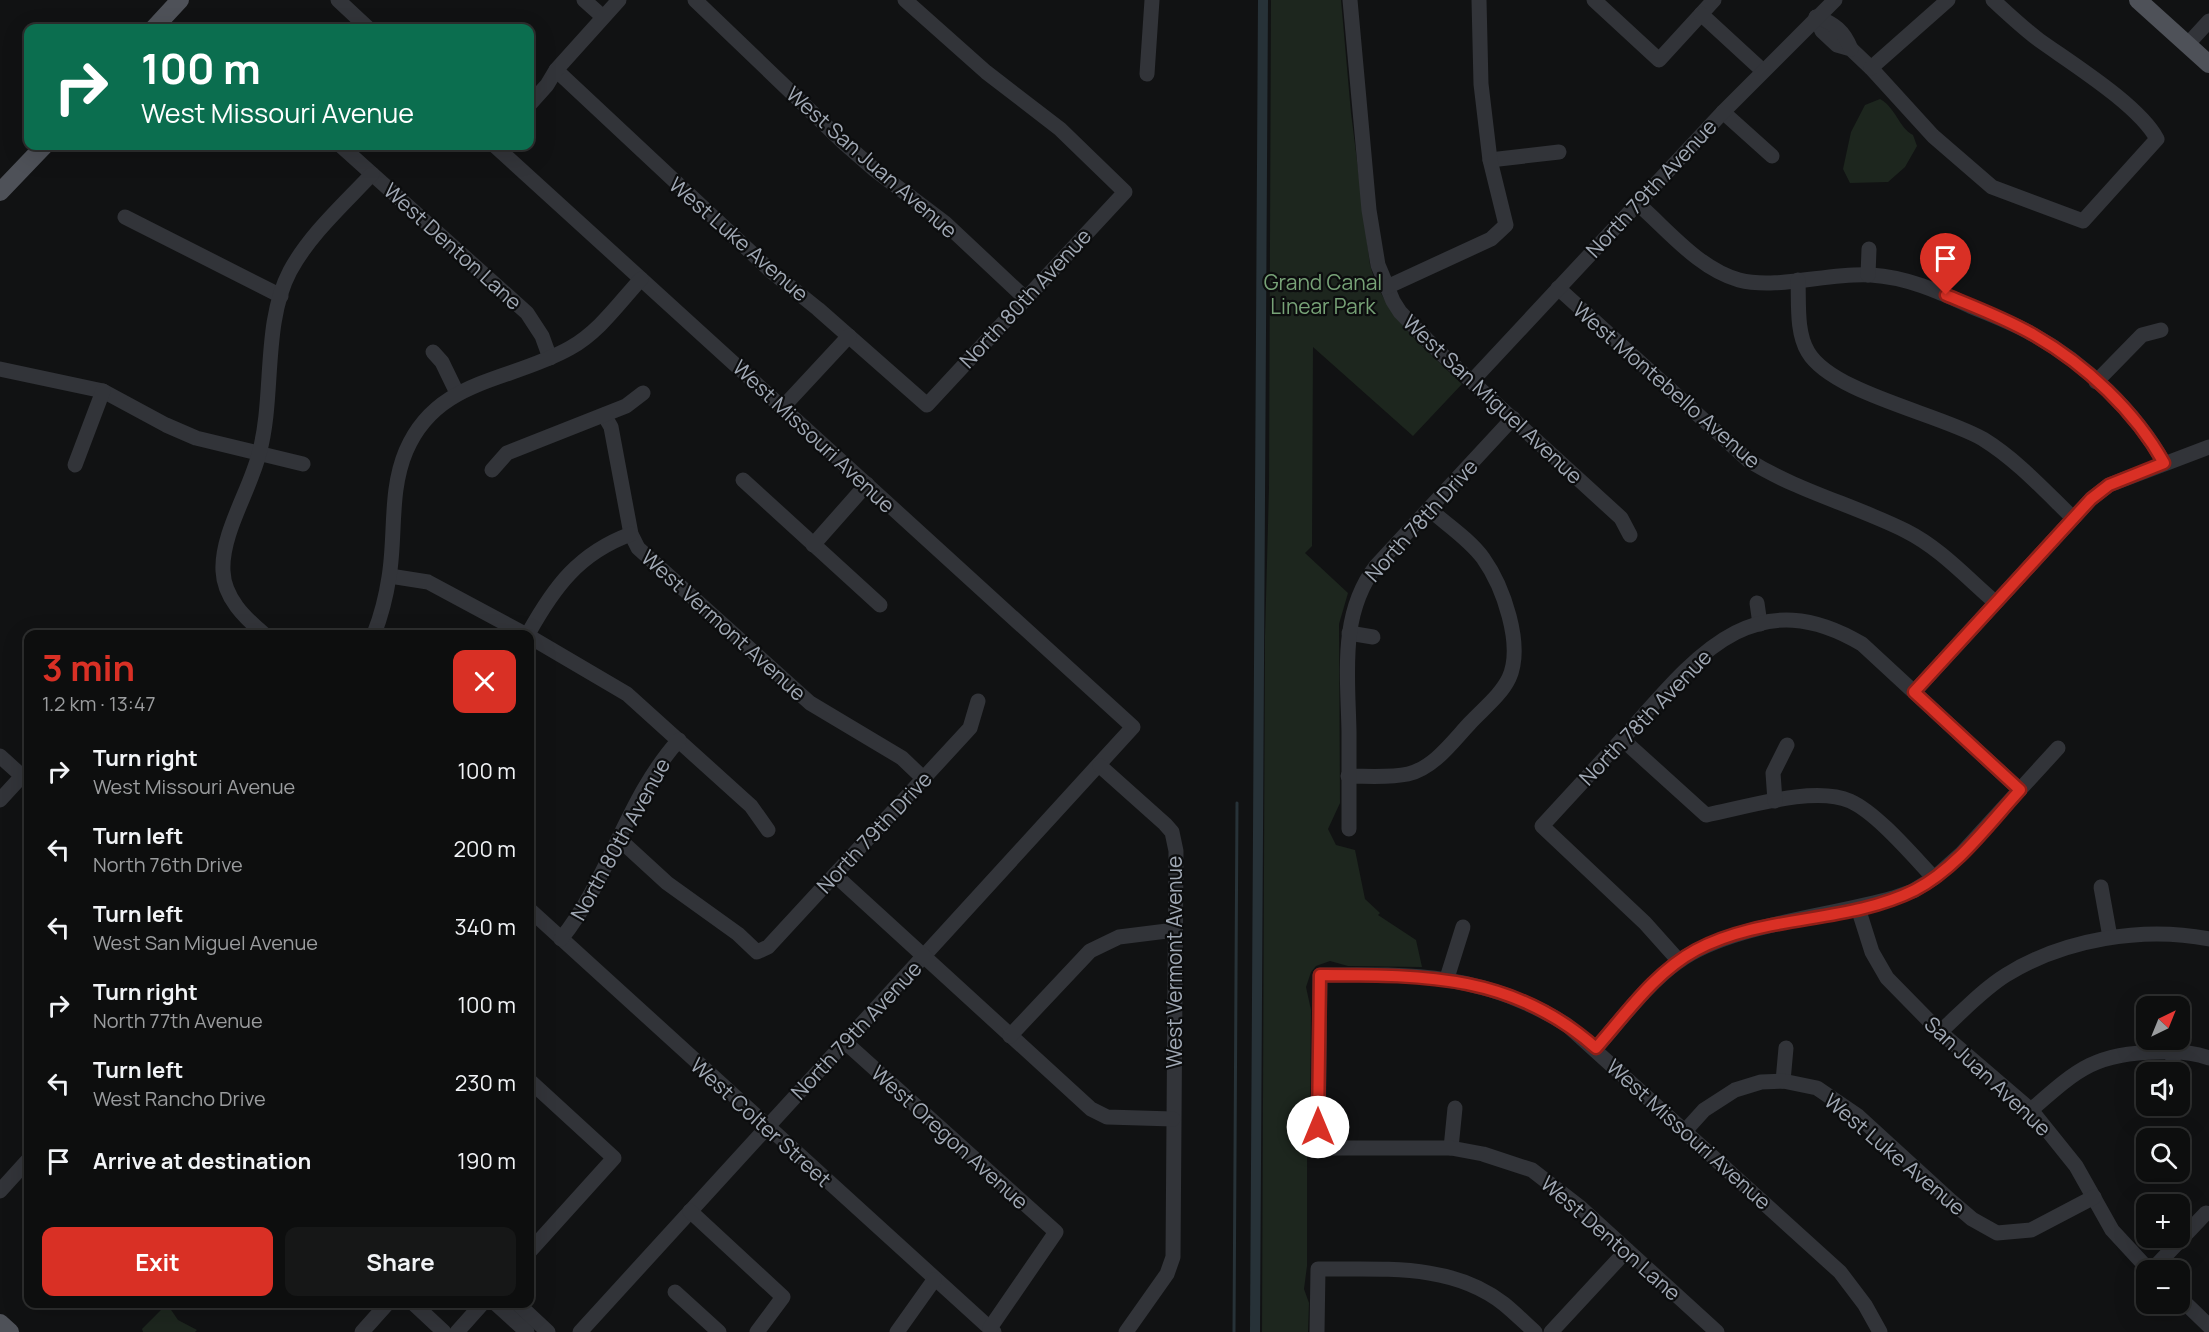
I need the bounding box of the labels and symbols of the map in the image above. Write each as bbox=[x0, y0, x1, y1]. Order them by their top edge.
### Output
street label: West San Juan Avenue bbox=[781, 80, 963, 244]
street label: North 79th Avenue bbox=[1579, 113, 1723, 263]
street label: West Luke Avenue bbox=[663, 171, 815, 307]
street label: West Denton Lane bbox=[378, 176, 528, 316]
street label: North 80th Avenue bbox=[953, 222, 1097, 374]
pin bbox=[1920, 233, 1971, 295]
park label: Grand Canal Linear Park bbox=[1264, 268, 1382, 320]
street label: West Montebello Avenue bbox=[1567, 296, 1767, 474]
street label: West San Miguel Avenue bbox=[1397, 308, 1589, 490]
street label: West Missouri Avenue bbox=[727, 353, 901, 519]
street label: North 78th Drive bbox=[1358, 453, 1484, 587]
street label: West Vermont Avenue bbox=[636, 543, 812, 707]
street label: North 78th Avenue bbox=[1573, 643, 1717, 791]
street label: North 80th Avenue bbox=[564, 753, 676, 925]
street label: North 79th Drive bbox=[810, 765, 938, 899]
street label: West Vermont Avenue bbox=[1160, 856, 1188, 1068]
street label: North 79th Avenue bbox=[784, 955, 928, 1105]
north arrow bbox=[2136, 996, 2190, 1050]
street label: San Juan Avenue bbox=[1919, 1010, 2057, 1142]
street label: West Colter Street bbox=[685, 1051, 837, 1193]
street label: West Missouri Avenue bbox=[1601, 1053, 1777, 1215]
street label: West Oregon Avenue bbox=[865, 1059, 1035, 1215]
street label: West Luke Avenue bbox=[1819, 1087, 1971, 1221]
position arrow bbox=[1286, 1095, 1350, 1159]
street label: West Denton Lane bbox=[1535, 1169, 1687, 1307]

